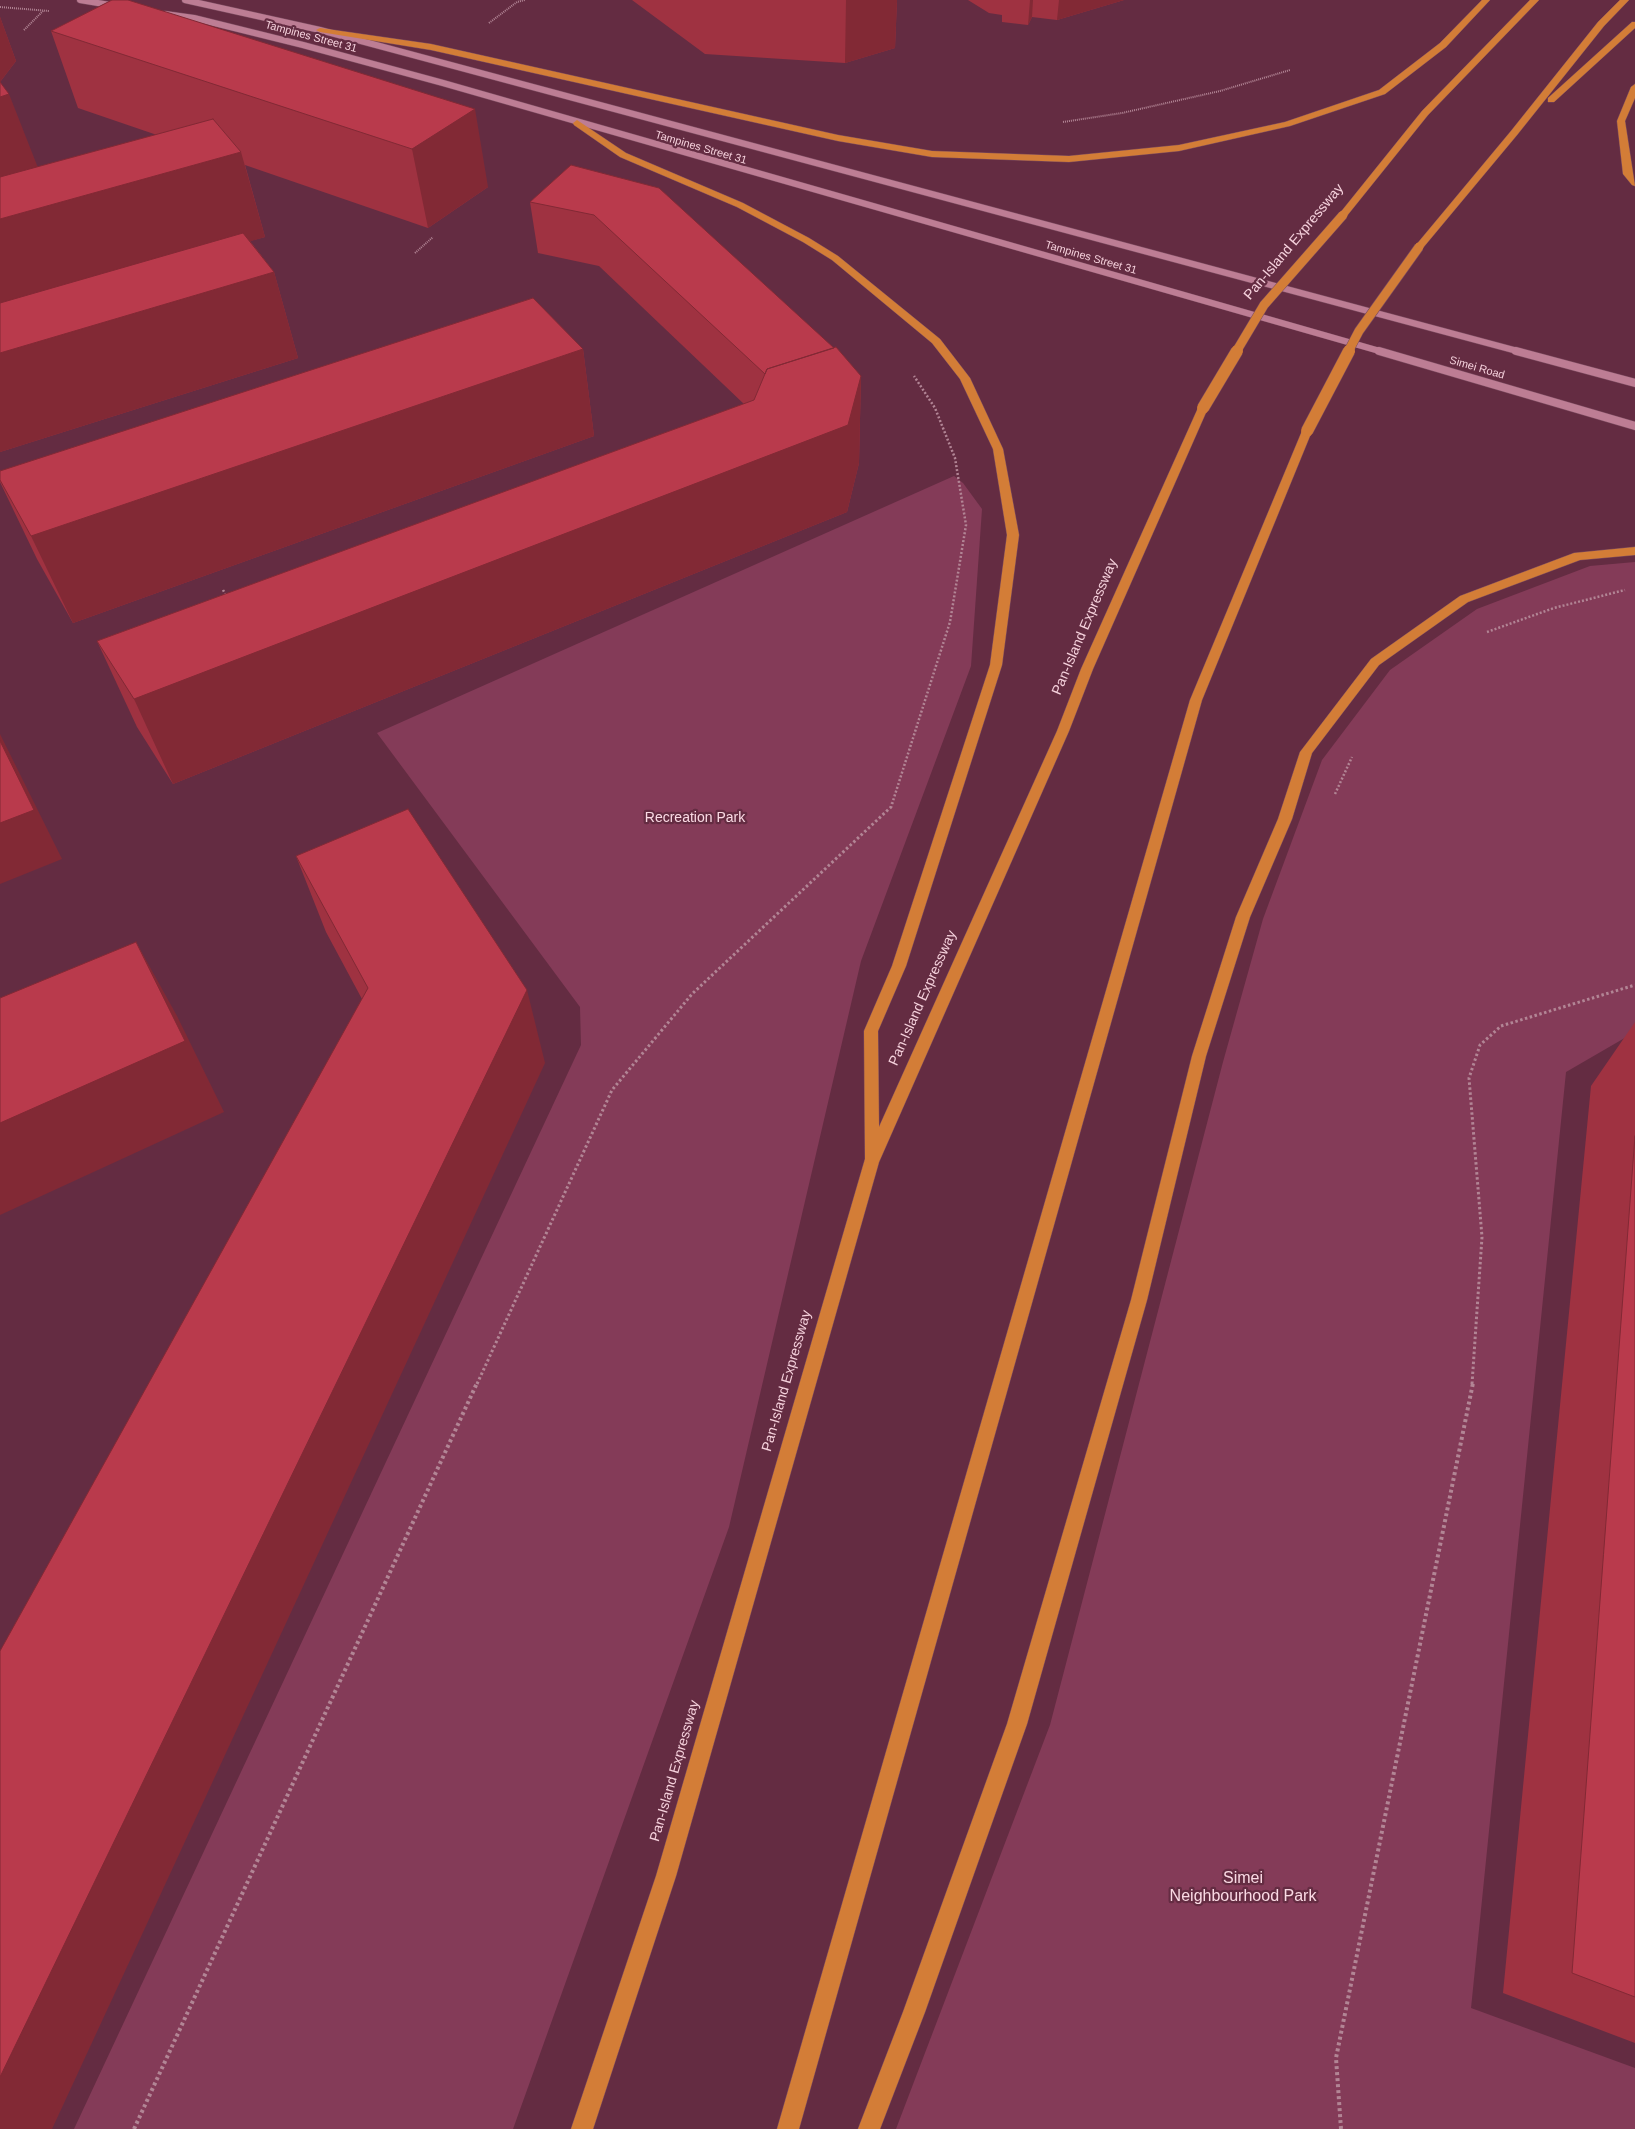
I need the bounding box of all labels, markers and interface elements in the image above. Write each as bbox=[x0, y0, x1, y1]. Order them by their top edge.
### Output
street label: Tampines Street 31 bbox=[264, 18, 358, 56]
street label: Tampines Street 31 bbox=[654, 129, 748, 167]
street label: Pan-Island Expressway bbox=[1241, 181, 1347, 303]
street label: Tampines Street 31 bbox=[1044, 239, 1138, 277]
street label: Simei Road bbox=[1448, 354, 1506, 382]
street label: Pan-Island Expressway bbox=[1049, 556, 1121, 698]
park label: Recreation Park bbox=[645, 810, 745, 826]
street label: Pan-Island Expressway bbox=[886, 928, 960, 1068]
street label: Pan-Island Expressway bbox=[759, 1308, 815, 1454]
street label: Pan-Island Expressway bbox=[647, 1698, 703, 1844]
park label: Simei Neighbourhood Park bbox=[1170, 1869, 1316, 1907]

